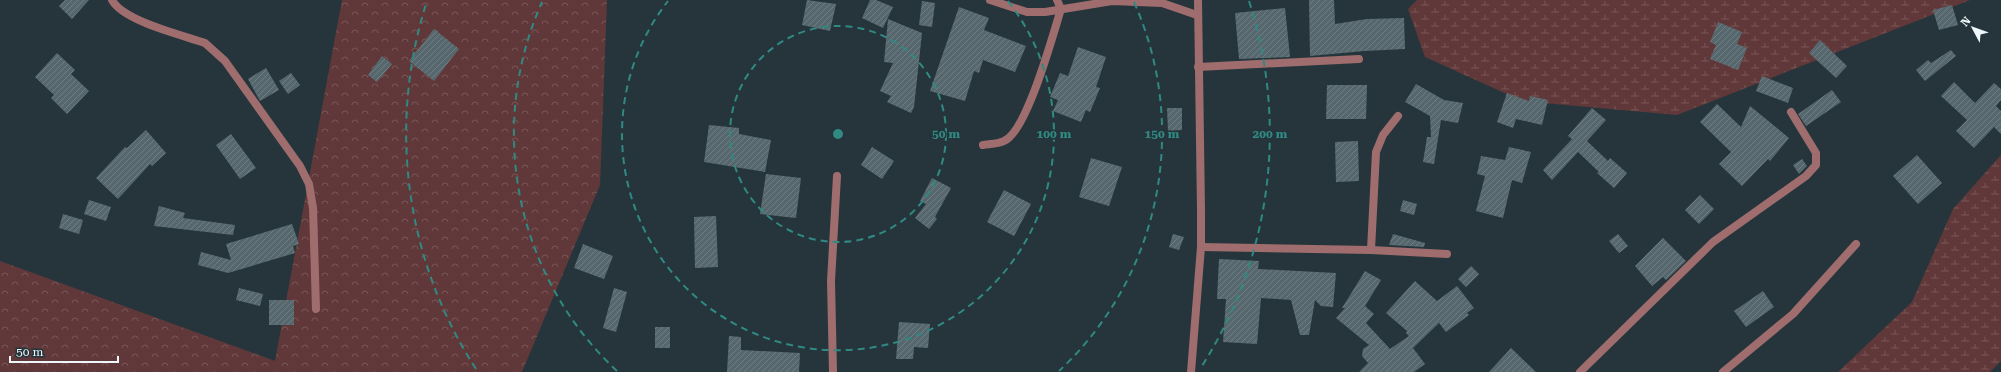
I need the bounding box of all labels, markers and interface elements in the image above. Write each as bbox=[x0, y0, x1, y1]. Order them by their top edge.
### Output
north arrow bbox=[1953, 8, 1993, 48]
text: N bbox=[1958, 14, 1974, 29]
centre of rings bbox=[831, 127, 845, 141]
text: 50 m bbox=[932, 127, 960, 141]
text: 100 m bbox=[1037, 127, 1072, 141]
text: 150 m bbox=[1145, 127, 1180, 141]
text: 200 m bbox=[1253, 127, 1288, 141]
scale bar bbox=[10, 338, 118, 364]
text: 50 m bbox=[16, 345, 43, 359]

